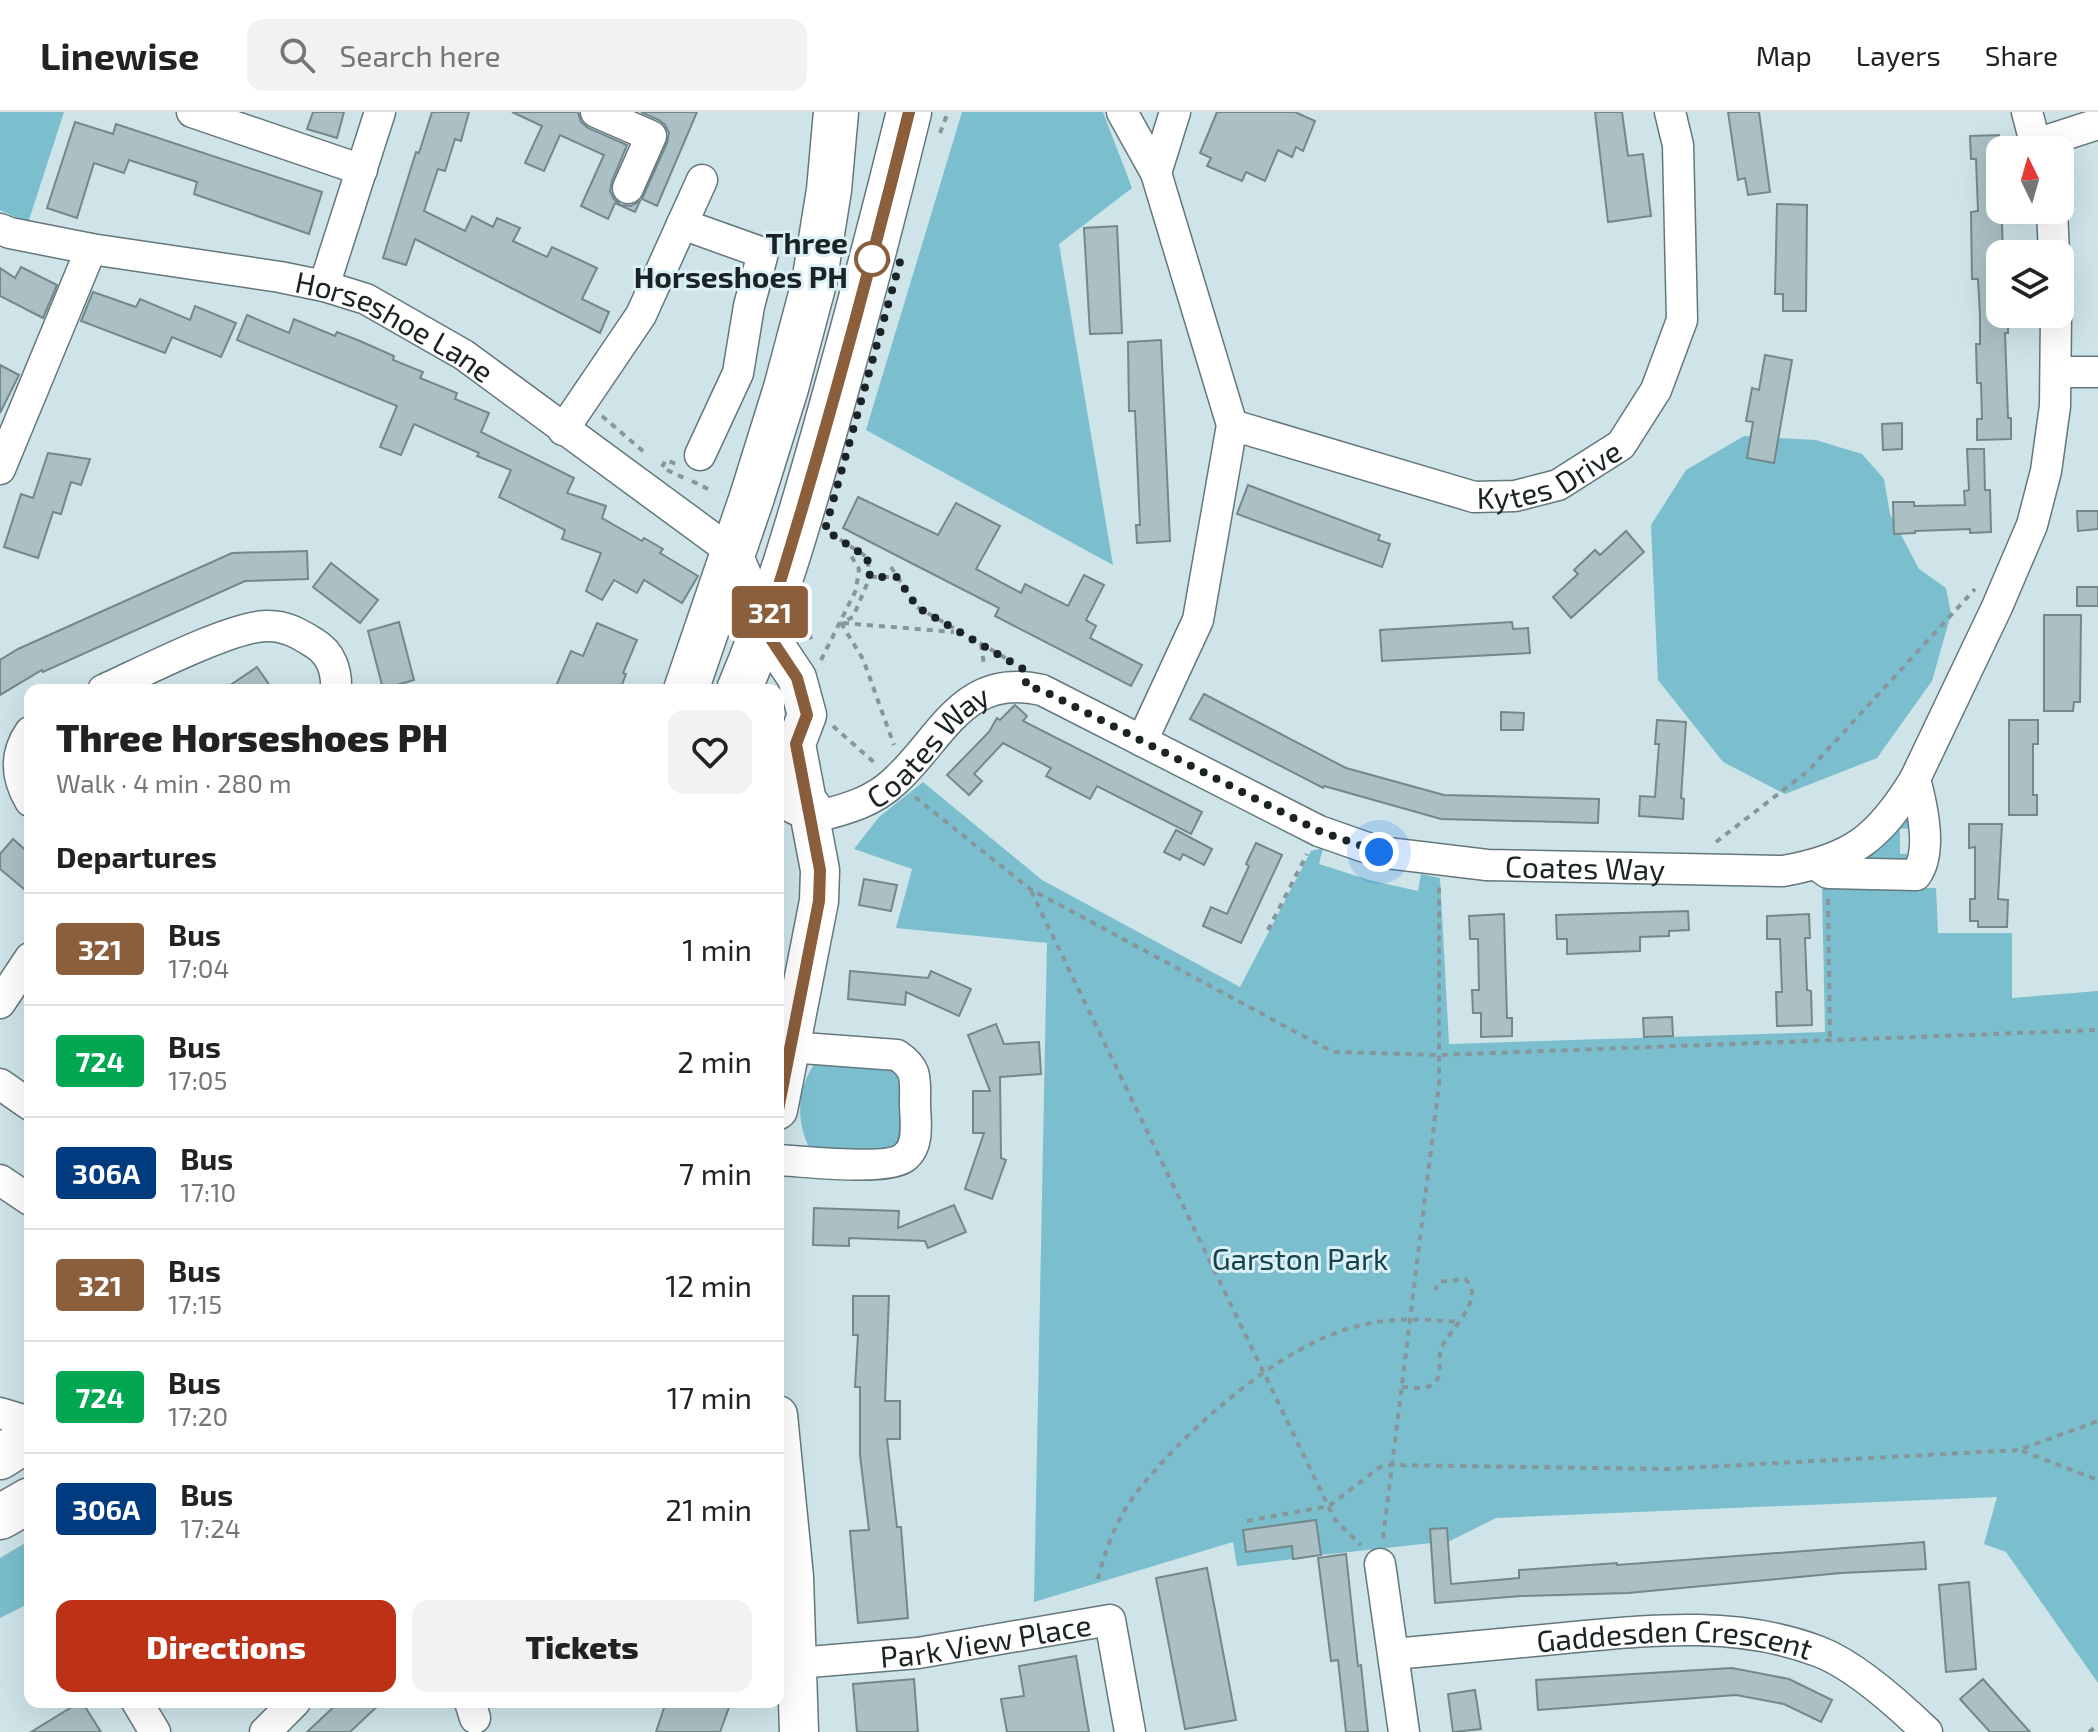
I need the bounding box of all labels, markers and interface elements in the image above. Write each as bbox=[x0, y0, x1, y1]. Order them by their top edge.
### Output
search box bbox=[247, 19, 807, 91]
text: Linewise bbox=[40, 32, 199, 78]
icon: search bbox=[275, 33, 319, 77]
text: Search here bbox=[339, 37, 501, 73]
text: Map bbox=[1756, 38, 1812, 72]
text: Layers bbox=[1856, 38, 1941, 72]
text: Share bbox=[1985, 38, 2058, 72]
north arrow bbox=[1986, 136, 2074, 224]
map controls bbox=[1986, 136, 2074, 328]
place label: Three Horseshoes PH bbox=[634, 224, 848, 294]
button: layers bbox=[1986, 240, 2074, 328]
marker: Three Horseshoes PH bbox=[855, 242, 889, 276]
street label: Horseshoe Lane bbox=[292, 263, 501, 389]
street label: Kytes Drive bbox=[1476, 432, 1627, 515]
line badge: 321 bbox=[724, 586, 816, 638]
text: 321 bbox=[748, 595, 792, 629]
street label: Coates Way bbox=[860, 676, 995, 815]
button: heart bbox=[668, 710, 752, 794]
text: Three Horseshoes PH bbox=[56, 714, 448, 760]
text: Walk · 4 min · 280 m bbox=[56, 767, 292, 798]
your location bbox=[1359, 832, 1399, 872]
text: Departures bbox=[56, 838, 217, 874]
street label: Coates Way bbox=[1505, 847, 1666, 887]
text: Bus bbox=[168, 916, 221, 952]
text: 1 min bbox=[682, 931, 752, 967]
text: 321 bbox=[78, 932, 122, 966]
text: 17:04 bbox=[168, 952, 229, 983]
text: Bus bbox=[168, 1028, 221, 1064]
text: 2 min bbox=[677, 1043, 752, 1079]
text: 724 bbox=[76, 1044, 124, 1078]
text: 17:05 bbox=[168, 1064, 227, 1095]
text: Bus bbox=[180, 1140, 233, 1176]
text: 7 min bbox=[679, 1155, 752, 1191]
text: 306A bbox=[72, 1156, 140, 1190]
text: 17:10 bbox=[180, 1176, 236, 1207]
park label: Garston Park bbox=[1212, 1240, 1388, 1276]
text: Bus bbox=[168, 1252, 221, 1288]
text: 12 min bbox=[665, 1267, 752, 1303]
text: 321 bbox=[78, 1268, 122, 1302]
text: 17:15 bbox=[168, 1288, 222, 1319]
text: Bus bbox=[168, 1364, 221, 1400]
text: 17 min bbox=[667, 1379, 752, 1415]
text: 724 bbox=[76, 1380, 124, 1414]
text: 17:20 bbox=[168, 1400, 228, 1431]
text: Bus bbox=[180, 1476, 233, 1512]
text: 21 min bbox=[665, 1491, 752, 1527]
text: 306A bbox=[72, 1492, 140, 1526]
text: 17:24 bbox=[180, 1512, 241, 1543]
button: Directions bbox=[56, 1600, 396, 1692]
button: Tickets bbox=[412, 1600, 752, 1692]
street label: Park View Place bbox=[879, 1606, 1094, 1674]
street label: Gaddesden Crescent bbox=[1535, 1612, 1818, 1666]

